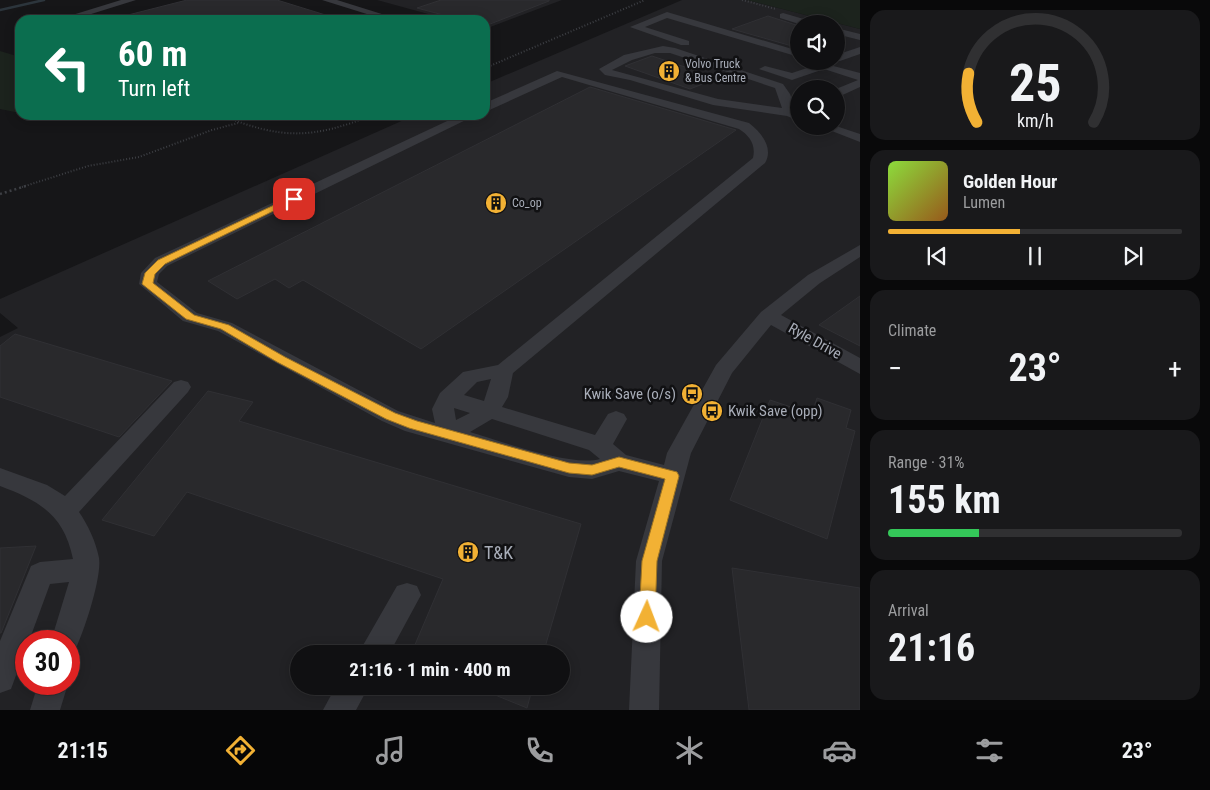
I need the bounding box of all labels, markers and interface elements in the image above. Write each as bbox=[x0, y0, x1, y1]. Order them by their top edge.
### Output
map controls bbox=[790, 15, 845, 135]
button: sound bbox=[790, 15, 845, 70]
text: 60 m bbox=[118, 34, 187, 75]
icon: left bbox=[35, 35, 100, 100]
text: 25 bbox=[1009, 53, 1061, 114]
place label: Volvo Truck & Bus Centre bbox=[685, 57, 746, 85]
building icon: Volvo Truck & Bus Centre bbox=[657, 59, 681, 83]
text: Turn left bbox=[118, 76, 190, 101]
button: search bbox=[790, 80, 845, 135]
text: km/h bbox=[1017, 110, 1053, 131]
text: Golden Hour bbox=[963, 170, 1057, 193]
pin bbox=[273, 178, 315, 220]
icon: arrive bbox=[280, 185, 308, 213]
building icon: Co_op bbox=[484, 191, 508, 215]
text: Lumen bbox=[963, 193, 1005, 212]
place label: Co_op bbox=[512, 196, 542, 210]
icon: previous bbox=[923, 242, 951, 270]
icon: pause bbox=[1021, 242, 1049, 270]
icon: next bbox=[1119, 242, 1147, 270]
street label: Ryle Drive bbox=[785, 319, 845, 363]
text: Climate bbox=[888, 321, 936, 340]
text: 23° bbox=[1008, 346, 1062, 390]
text: − bbox=[888, 352, 902, 385]
text: + bbox=[1168, 352, 1182, 385]
bus stop icon: Kwik Save (o/s) bbox=[680, 382, 704, 406]
place label: Kwik Save (o/s) bbox=[584, 385, 676, 403]
bus stop icon: Kwik Save (opp) bbox=[700, 399, 724, 423]
place label: Kwik Save (opp) bbox=[728, 402, 823, 420]
text: Range · 31% bbox=[888, 453, 964, 472]
text: 155 km bbox=[888, 478, 1001, 522]
building icon: T&K bbox=[456, 540, 480, 564]
place label: T&K bbox=[484, 542, 513, 563]
position arrow bbox=[620, 590, 672, 642]
text: Arrival bbox=[888, 601, 929, 620]
text: 21:16 bbox=[888, 626, 975, 670]
speed limit sign: 30 bbox=[15, 630, 80, 695]
text: 21:16 · 1 min · 400 m bbox=[349, 658, 511, 681]
icon: directions bbox=[223, 733, 258, 768]
icon: music bbox=[373, 733, 408, 768]
icon: phone bbox=[522, 733, 557, 768]
icon: climate bbox=[672, 733, 707, 768]
icon: car bbox=[822, 733, 857, 768]
icon: filters bbox=[972, 733, 1007, 768]
text: 21:15 bbox=[57, 738, 108, 763]
text: 23° bbox=[1122, 738, 1153, 763]

